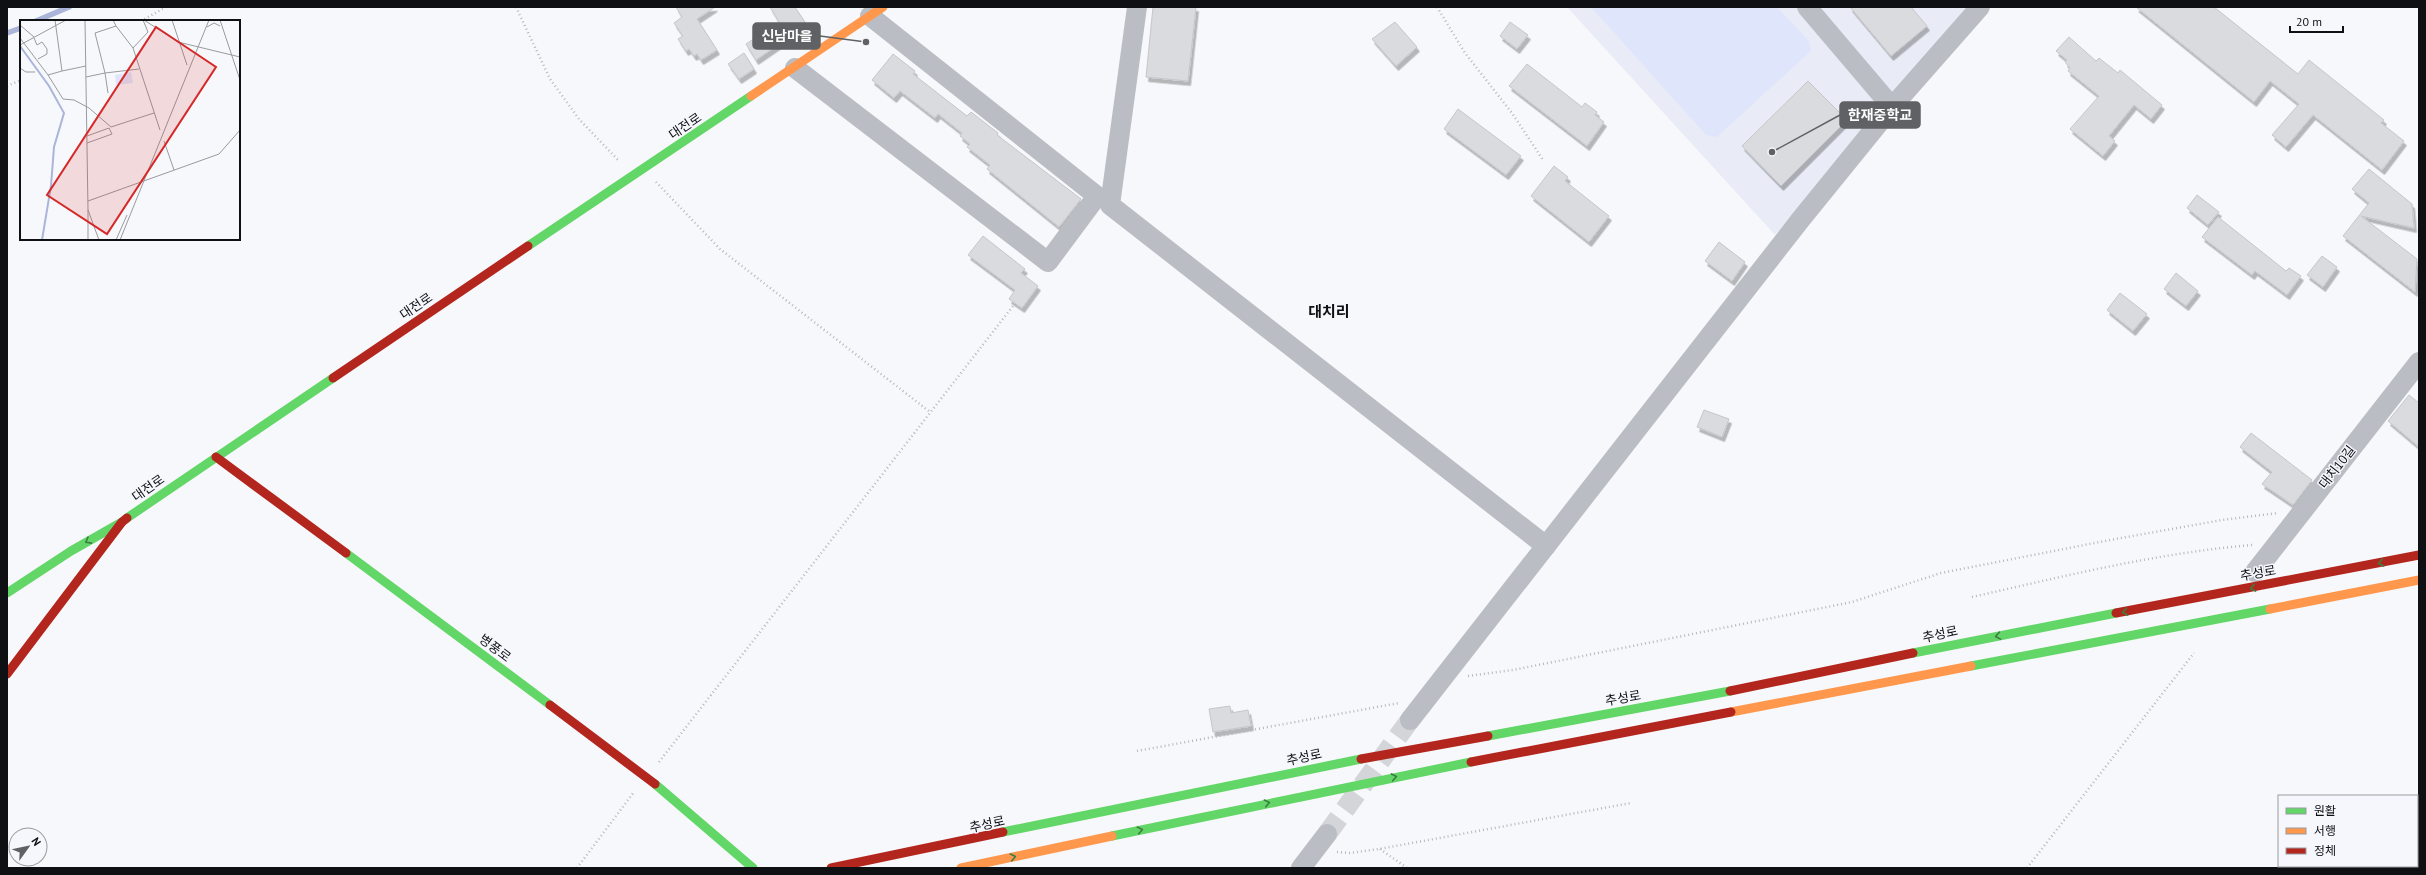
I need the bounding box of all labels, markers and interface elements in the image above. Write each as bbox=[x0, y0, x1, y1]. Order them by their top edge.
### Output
scale bar bbox=[2290, 8, 2343, 34]
text: 20 m bbox=[2296, 14, 2322, 29]
inset map bbox=[20, 20, 240, 240]
callout: 신남마을 bbox=[753, 23, 820, 49]
text: 신남마을 bbox=[761, 27, 813, 45]
callout: 한재중학교 bbox=[1840, 102, 1920, 128]
text: 한재중학교 bbox=[1848, 106, 1912, 124]
street label: 대전로 bbox=[665, 109, 705, 143]
street label: 대전로 bbox=[396, 289, 436, 323]
district label: 대치리 bbox=[1308, 302, 1350, 321]
street label: 대치10길 bbox=[2315, 442, 2359, 492]
street label: 대전로 bbox=[128, 471, 168, 505]
one-way arrow bbox=[85, 536, 92, 544]
one-way arrow bbox=[2378, 558, 2384, 567]
street label: 추성로 bbox=[2239, 562, 2277, 584]
one-way arrow bbox=[2250, 583, 2256, 591]
one-way arrow bbox=[2122, 608, 2129, 616]
street label: 추성로 bbox=[1921, 622, 1959, 646]
street label: 병풍로 bbox=[476, 630, 514, 666]
one-way arrow bbox=[1994, 631, 2001, 639]
street label: 추성로 bbox=[1604, 687, 1642, 709]
street label: 추성로 bbox=[1285, 745, 1323, 769]
one-way arrow bbox=[1391, 774, 1398, 782]
legend bbox=[2278, 795, 2418, 867]
one-way arrow bbox=[1264, 800, 1270, 808]
text: 원활 bbox=[2314, 803, 2336, 818]
street label: 추성로 bbox=[968, 812, 1006, 836]
text: 서행 bbox=[2314, 823, 2336, 838]
north arrow bbox=[8, 827, 48, 867]
one-way arrow bbox=[1137, 827, 1143, 835]
text: N bbox=[29, 835, 44, 848]
text: 정체 bbox=[2314, 843, 2336, 858]
one-way arrow bbox=[1010, 854, 1016, 862]

